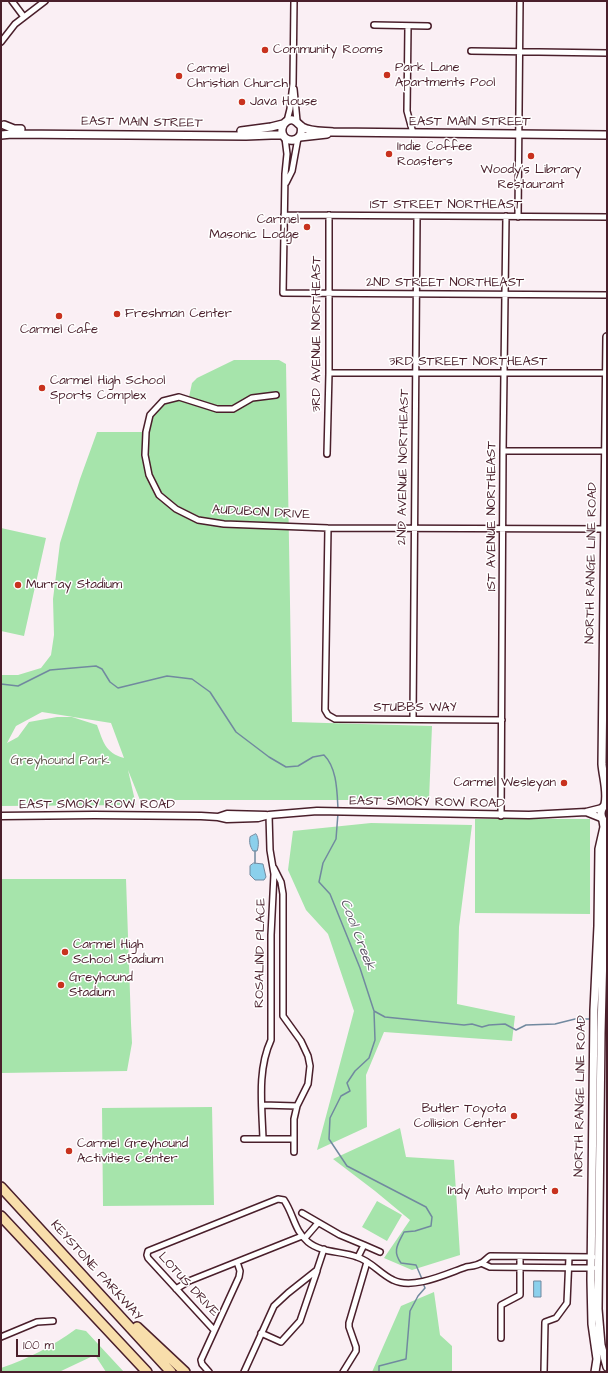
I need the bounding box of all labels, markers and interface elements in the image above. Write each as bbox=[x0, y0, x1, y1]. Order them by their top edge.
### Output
place label: Community Rooms bbox=[273, 42, 383, 58]
marker: Community Rooms bbox=[260, 45, 270, 55]
place label: Park Lane Apartments Pool bbox=[395, 60, 495, 91]
place label: Carmel Christian Church bbox=[187, 61, 288, 92]
marker: Park Lane Apartments Pool bbox=[382, 70, 392, 80]
marker: Carmel Christian Church bbox=[174, 71, 184, 81]
place label: Java House bbox=[250, 94, 317, 110]
marker: Java House bbox=[237, 97, 247, 107]
street label: EAST MAIN STREET bbox=[81, 114, 203, 132]
street label: EAST MAIN STREET bbox=[409, 114, 531, 130]
place label: Indie Coffee Roasters bbox=[397, 139, 472, 170]
marker: Indie Coffee Roasters bbox=[384, 149, 394, 159]
marker: Woody's Library Restaurant bbox=[526, 151, 536, 161]
place label: Woody's Library Restaurant bbox=[481, 162, 581, 193]
street label: 1ST STREET NORTHEAST bbox=[370, 197, 522, 213]
place label: Carmel Masonic Lodge bbox=[209, 212, 299, 243]
marker: Carmel Masonic Lodge bbox=[302, 222, 312, 232]
street label: 3RD AVENUE NORTHEAST bbox=[309, 256, 325, 412]
street label: 2ND STREET NORTHEAST bbox=[366, 275, 524, 291]
place label: Freshman Center bbox=[125, 306, 232, 322]
marker: Freshman Center bbox=[112, 309, 122, 319]
marker: Carmel Cafe bbox=[54, 311, 64, 321]
place label: Carmel Cafe bbox=[20, 322, 98, 338]
street label: 3RD STREET NORTHEAST bbox=[389, 354, 547, 370]
place label: Carmel High School Sports Complex bbox=[50, 373, 165, 404]
marker: Carmel High School Sports Complex bbox=[37, 383, 47, 393]
street label: 2ND AVENUE NORTHEAST bbox=[395, 389, 413, 545]
street label: 1ST AVENUE NORTHEAST bbox=[484, 441, 500, 591]
street label: NORTH RANGE LINE ROAD bbox=[583, 482, 601, 644]
street label: AUDUBON DRIVE bbox=[212, 503, 310, 523]
place label: Murray Stadium bbox=[26, 577, 122, 593]
marker: Murray Stadium bbox=[13, 580, 23, 590]
street label: STUBBS WAY bbox=[373, 700, 457, 716]
park label: Greyhound Park bbox=[10, 753, 110, 769]
place label: Carmel Wesleyan bbox=[453, 775, 556, 791]
marker: Carmel Wesleyan bbox=[559, 778, 569, 788]
street label: EAST SMOKY ROW ROAD bbox=[349, 794, 505, 812]
street label: EAST SMOKY ROW ROAD bbox=[19, 797, 175, 813]
water label: Cool Creek bbox=[336, 897, 378, 973]
street label: ROSALIND PLACE bbox=[252, 898, 270, 1008]
place label: Carmel High School Stadium bbox=[73, 937, 163, 968]
marker: Carmel High School Stadium bbox=[60, 947, 70, 957]
place label: Greyhound Stadium bbox=[69, 970, 133, 1001]
marker: Greyhound Stadium bbox=[56, 980, 66, 990]
street label: NORTH RANGE LINE ROAD bbox=[572, 1015, 590, 1177]
place label: Butler Toyota Collision Center bbox=[414, 1101, 506, 1132]
marker: Butler Toyota Collision Center bbox=[509, 1111, 519, 1121]
place label: Carmel Greyhound Activities Center bbox=[77, 1136, 188, 1167]
marker: Carmel Greyhound Activities Center bbox=[64, 1146, 74, 1156]
place label: Indy Auto Import bbox=[448, 1183, 547, 1199]
marker: Indy Auto Import bbox=[550, 1186, 560, 1196]
street label: KEYSTONE PARKWAY bbox=[47, 1217, 145, 1325]
street label: LOTUS DRIVE bbox=[154, 1250, 222, 1320]
scale bar bbox=[18, 1331, 102, 1357]
text: 100 m bbox=[23, 1337, 54, 1354]

